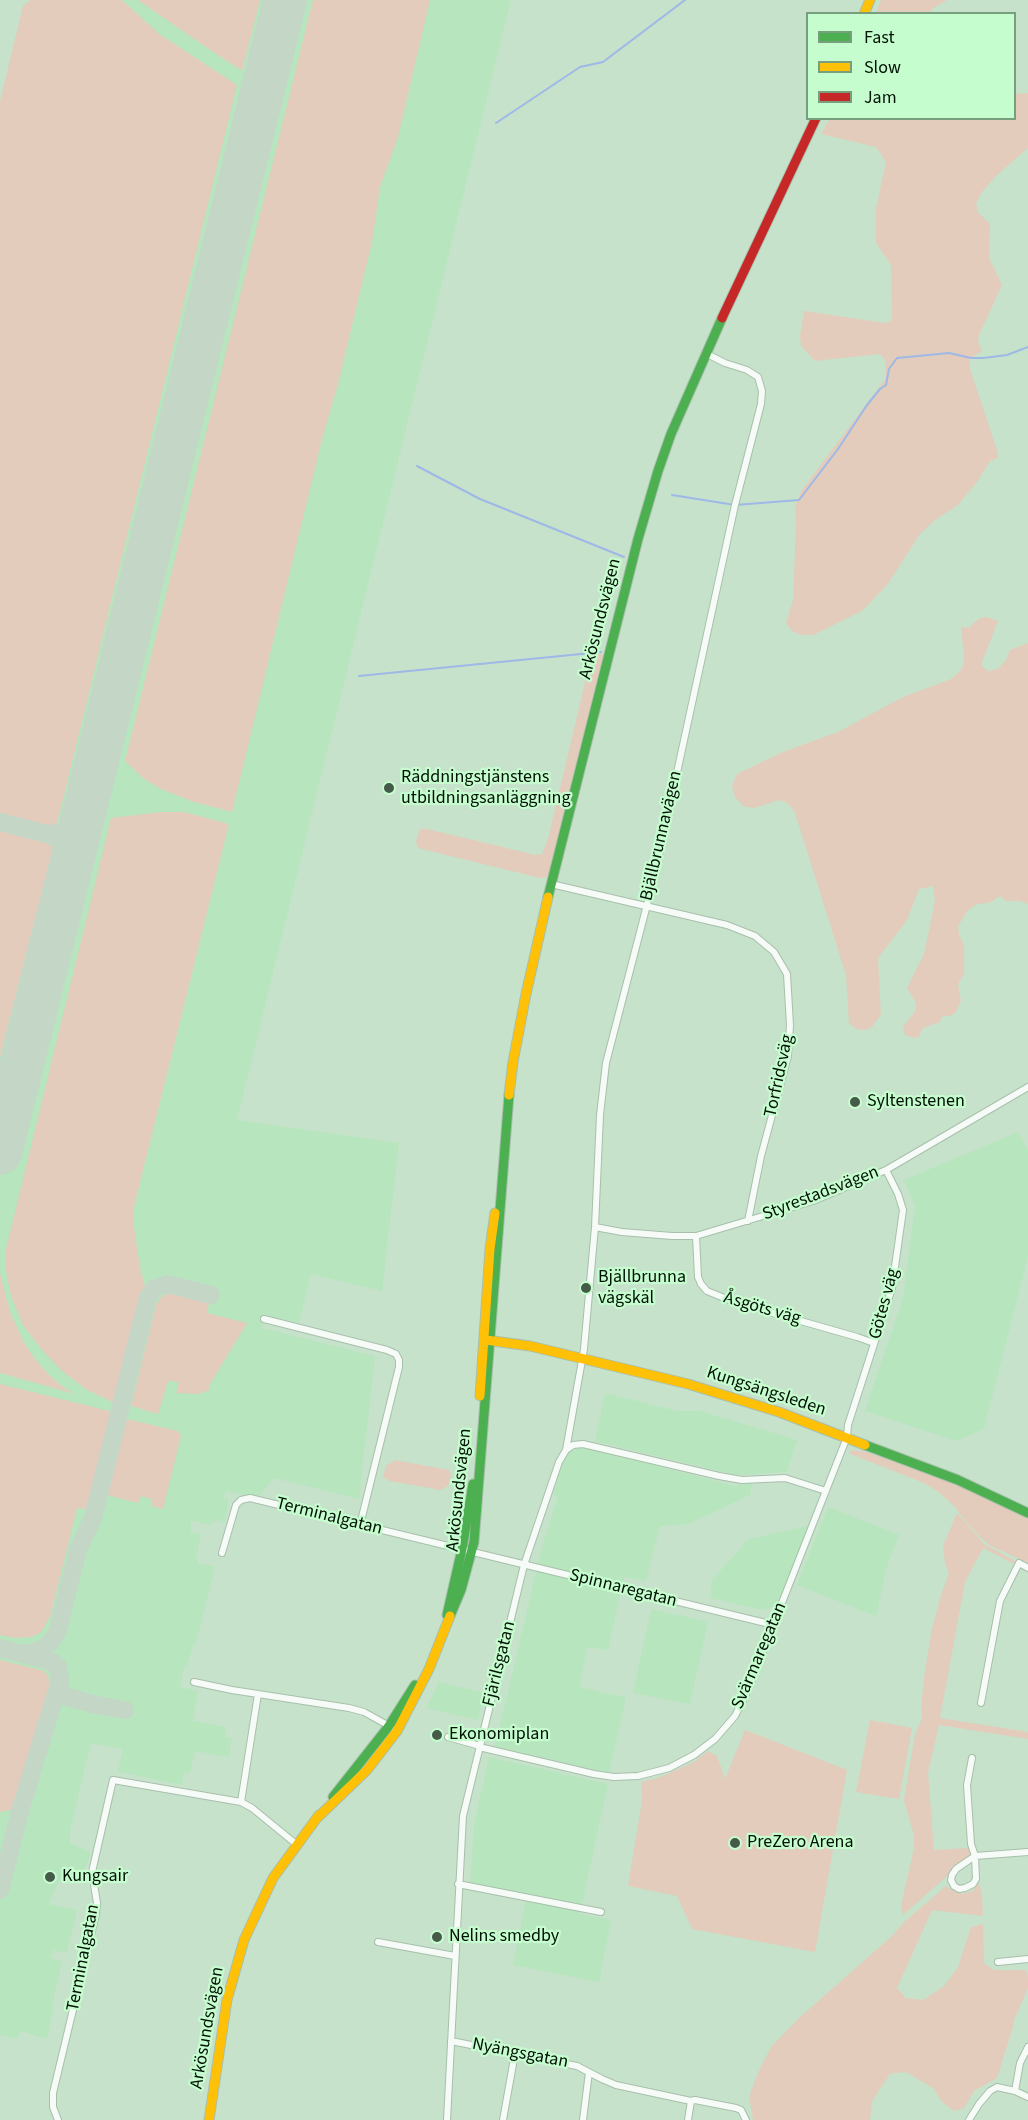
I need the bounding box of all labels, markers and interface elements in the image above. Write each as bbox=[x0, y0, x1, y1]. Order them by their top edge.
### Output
legend bbox=[806, 12, 1016, 120]
text: Fast bbox=[864, 25, 895, 50]
text: Slow bbox=[864, 55, 901, 80]
text: Jam bbox=[864, 85, 897, 110]
street label: Arkösundsvägen bbox=[576, 556, 626, 682]
place label: Räddningstjänstens utbildningsanläggning bbox=[401, 767, 570, 810]
street label: Bjällbrunnavägen bbox=[637, 769, 687, 903]
marker: Räddningstjänstens utbildningsanläggning bbox=[382, 781, 396, 795]
street label: Torfridsväg bbox=[761, 1033, 799, 1119]
place label: Syltenstenen bbox=[867, 1091, 965, 1113]
marker: Syltenstenen bbox=[848, 1095, 862, 1109]
street label: Styrestadsvägen bbox=[760, 1162, 882, 1226]
street label: Götes väg bbox=[865, 1266, 905, 1342]
place label: Bjällbrunna vägskäl bbox=[598, 1267, 686, 1310]
marker: Bjällbrunna vägskäl bbox=[579, 1281, 593, 1295]
street label: Åsgöts väg bbox=[721, 1288, 803, 1330]
street label: Kungsängsleden bbox=[704, 1363, 828, 1421]
street label: Arkösundsvägen bbox=[443, 1427, 477, 1553]
street label: Terminalgatan bbox=[274, 1493, 384, 1541]
street label: Spinnaregatan bbox=[567, 1565, 679, 1613]
street label: Svärmaregatan bbox=[728, 1599, 792, 1713]
street label: Fjärilsgatan bbox=[479, 1619, 521, 1709]
place label: Ekonomiplan bbox=[449, 1724, 549, 1746]
marker: Ekonomiplan bbox=[430, 1728, 444, 1742]
place label: PreZero Arena bbox=[747, 1832, 854, 1854]
marker: PreZero Arena bbox=[728, 1836, 742, 1850]
place label: Kungsair bbox=[62, 1866, 128, 1888]
marker: Kungsair bbox=[43, 1870, 57, 1884]
street label: Terminalgatan bbox=[63, 1903, 105, 2013]
place label: Nelins smedby bbox=[449, 1926, 559, 1948]
marker: Nelins smedby bbox=[430, 1930, 444, 1944]
street label: Arkösundsvägen bbox=[187, 1965, 229, 2091]
street label: Nyängsgatan bbox=[470, 2034, 570, 2074]

